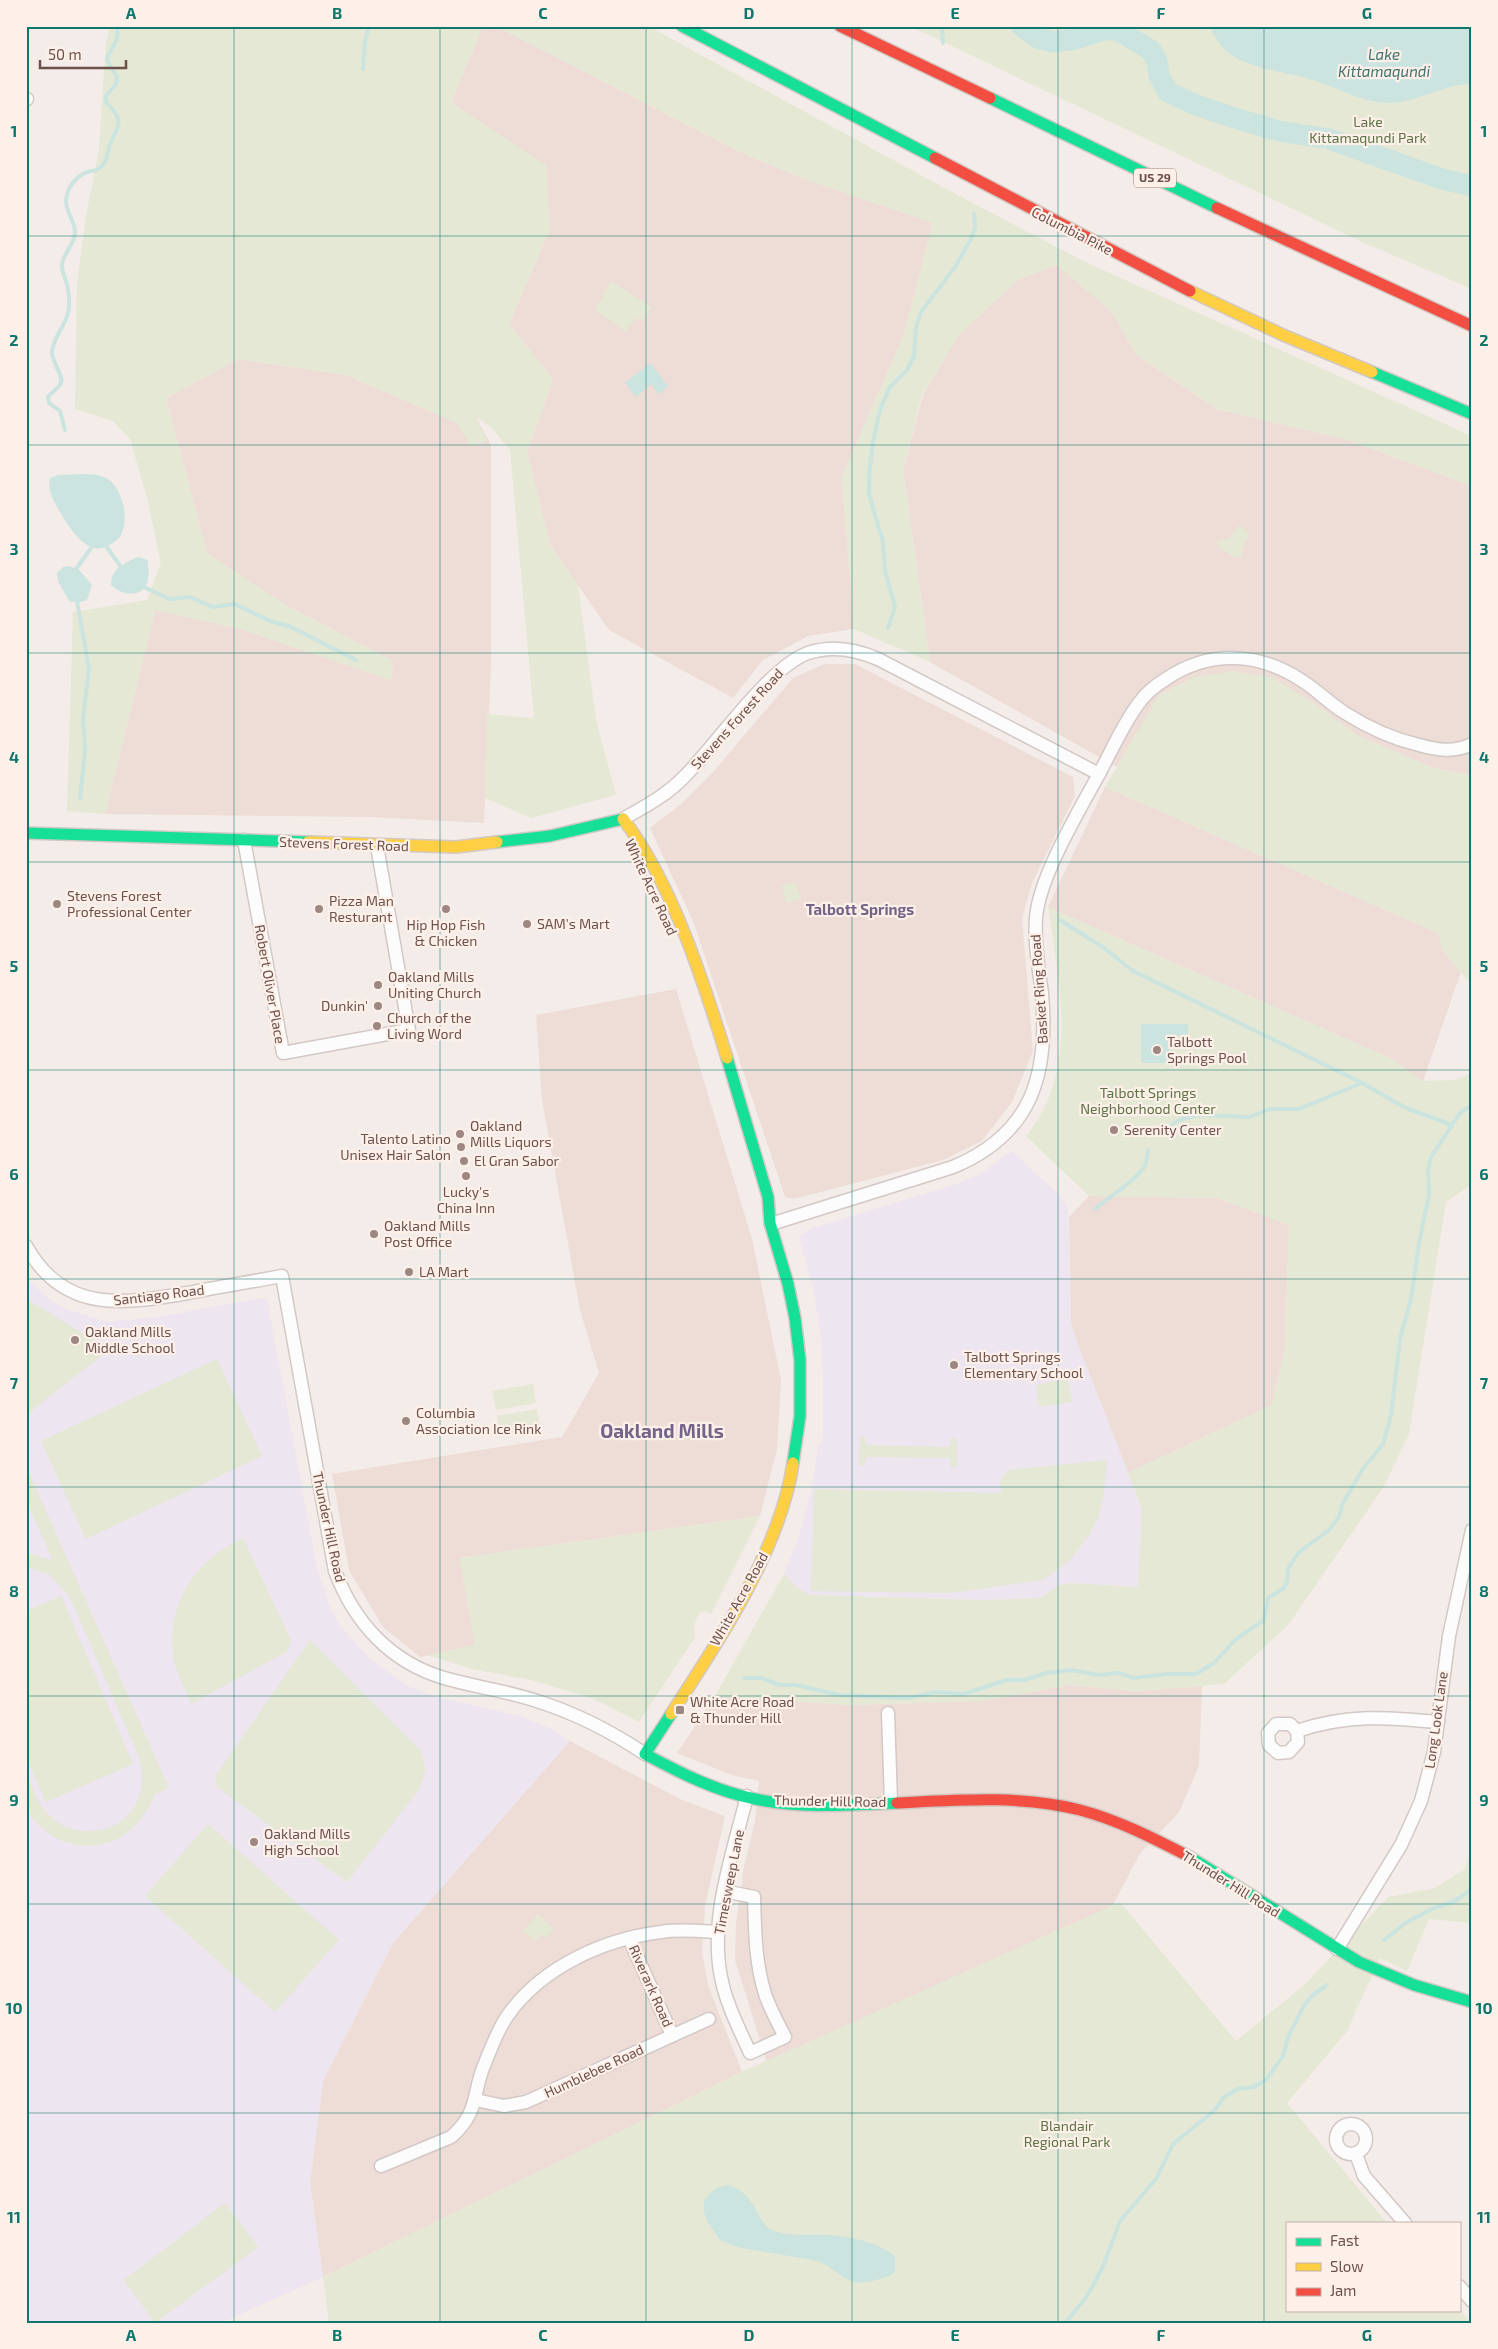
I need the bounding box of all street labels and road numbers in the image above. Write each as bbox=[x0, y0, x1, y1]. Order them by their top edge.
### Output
road number: US 29 bbox=[1134, 168, 1176, 188]
street label: Columbia Pike bbox=[1029, 203, 1116, 258]
street label: Stevens Forest Road bbox=[687, 665, 786, 773]
street label: Stevens Forest Road bbox=[279, 833, 409, 854]
street label: White Acre Road bbox=[622, 836, 681, 938]
street label: Robert Oliver Place bbox=[252, 923, 289, 1045]
street label: Basket Ring Road bbox=[1026, 934, 1051, 1044]
street label: Santiago Road bbox=[113, 1281, 205, 1309]
street label: Thunder Hill Road bbox=[309, 1470, 350, 1584]
street label: White Acre Road bbox=[706, 1549, 771, 1649]
street label: Long Look Lane bbox=[1420, 1670, 1451, 1770]
street label: Thunder Hill Road bbox=[774, 1791, 886, 1810]
street label: Timesweep Lane bbox=[710, 1828, 747, 1936]
street label: Thunder Hill Road bbox=[1179, 1847, 1283, 1921]
street label: Riverark Road bbox=[626, 1942, 677, 2030]
street label: Humblebee Road bbox=[541, 2040, 646, 2101]

